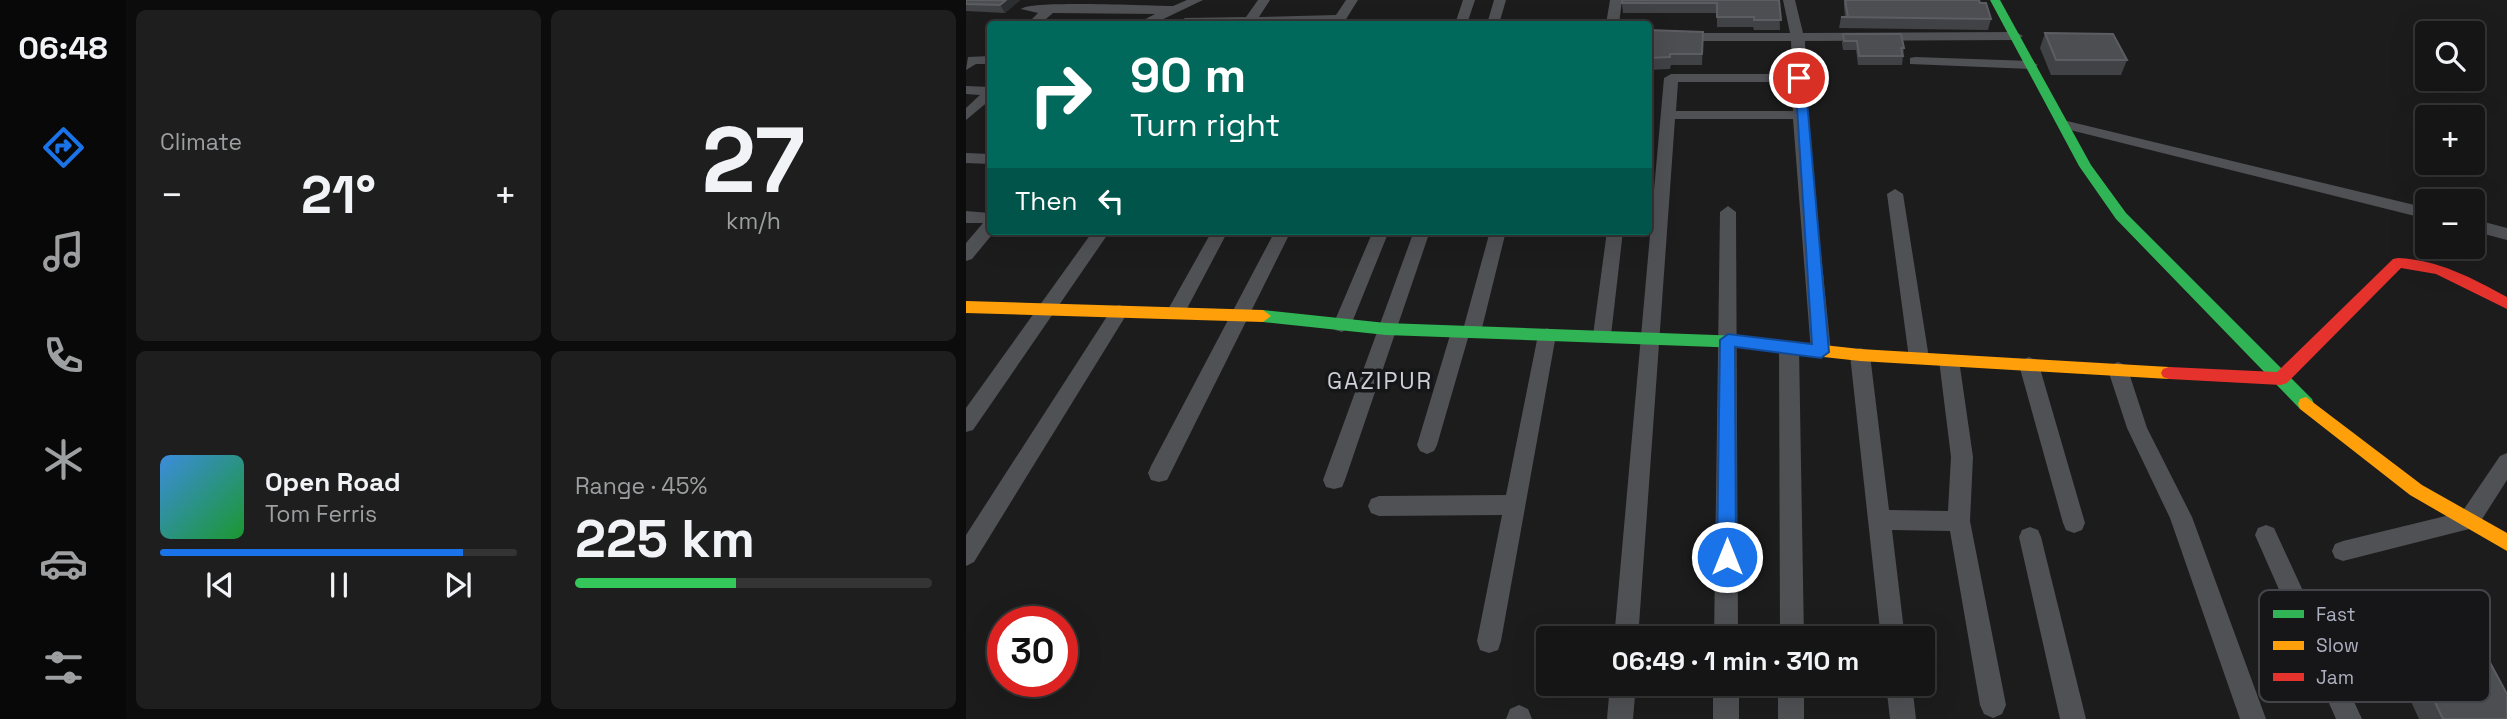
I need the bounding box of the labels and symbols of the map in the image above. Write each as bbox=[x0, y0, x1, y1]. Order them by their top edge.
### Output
pin bbox=[1769, 48, 1829, 108]
district label: GAZIPUR bbox=[1327, 366, 1433, 396]
position arrow bbox=[1690, 520, 1764, 594]
legend bbox=[2259, 590, 2490, 702]
text: Fast bbox=[2316, 602, 2356, 627]
speed limit sign: 30 bbox=[987, 606, 1078, 697]
text: Slow bbox=[2316, 633, 2359, 658]
text: Jam bbox=[2316, 665, 2354, 690]

